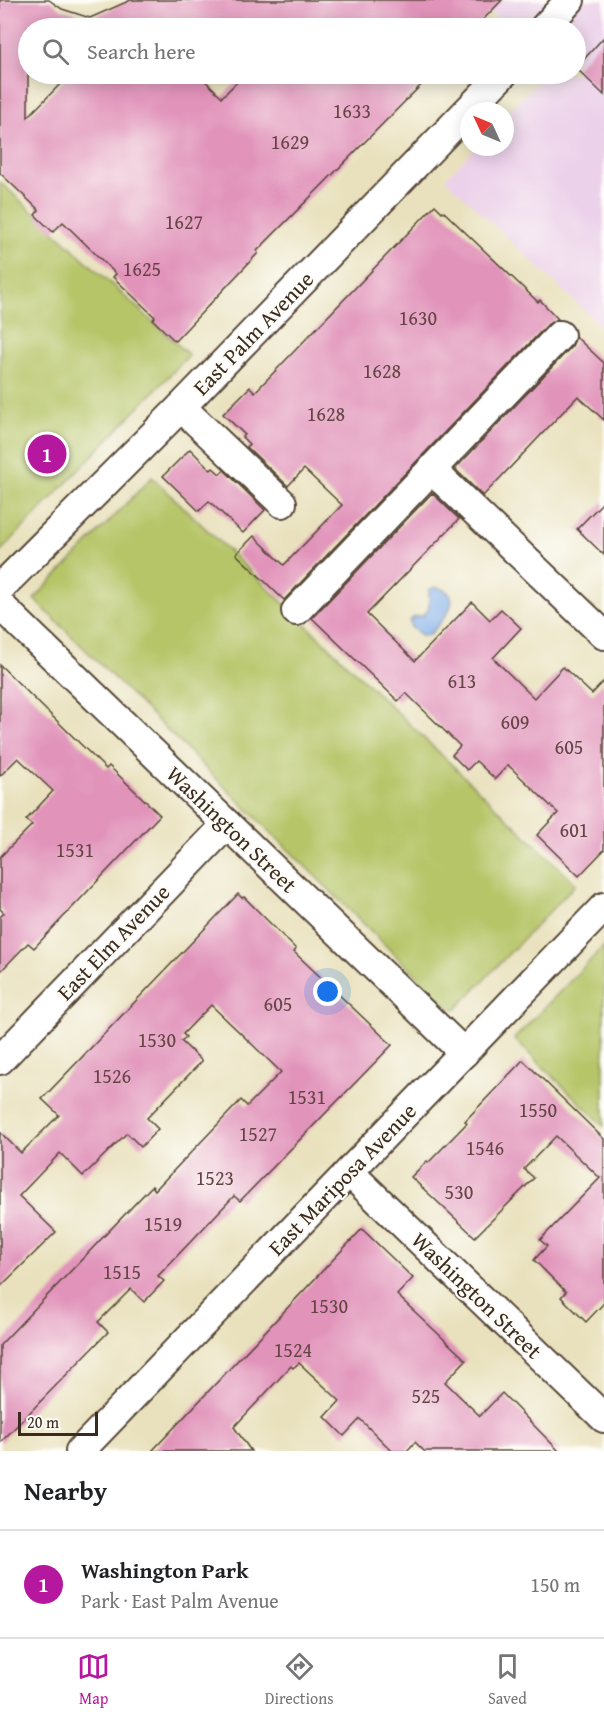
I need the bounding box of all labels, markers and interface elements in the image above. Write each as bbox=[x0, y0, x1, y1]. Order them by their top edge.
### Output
search box bbox=[18, 18, 586, 84]
icon: search bbox=[39, 35, 72, 68]
text: Search here bbox=[87, 35, 196, 67]
house number: 1633 bbox=[333, 96, 371, 125]
north arrow bbox=[460, 102, 514, 156]
house number: 1629 bbox=[271, 127, 309, 156]
house number: 1627 bbox=[165, 207, 203, 236]
house number: 1625 bbox=[123, 254, 161, 283]
street label: East Palm Avenue bbox=[185, 264, 321, 402]
house number: 1630 bbox=[399, 303, 437, 332]
house number: 1628 bbox=[363, 356, 401, 385]
house number: 1628 bbox=[307, 399, 345, 428]
pin: 1 bbox=[28, 432, 66, 476]
house number: 613 bbox=[448, 666, 476, 695]
house number: 609 bbox=[501, 707, 529, 736]
house number: 605 bbox=[555, 732, 583, 761]
street label: Washington Street bbox=[160, 758, 305, 900]
house number: 601 bbox=[560, 815, 588, 844]
house number: 1531 bbox=[56, 835, 94, 864]
street label: East Elm Avenue bbox=[49, 877, 177, 1007]
your location bbox=[313, 977, 342, 1006]
house number: 605 bbox=[264, 989, 292, 1018]
house number: 1530 bbox=[138, 1025, 176, 1054]
house number: 1526 bbox=[93, 1061, 131, 1090]
house number: 1531 bbox=[288, 1082, 326, 1111]
house number: 1550 bbox=[519, 1095, 557, 1124]
street label: East Mariposa Avenue bbox=[261, 1096, 423, 1262]
house number: 1527 bbox=[239, 1119, 277, 1148]
house number: 1546 bbox=[466, 1133, 504, 1162]
house number: 1523 bbox=[196, 1163, 234, 1192]
house number: 530 bbox=[445, 1177, 473, 1206]
house number: 1519 bbox=[144, 1209, 182, 1238]
street label: Washington Street bbox=[405, 1224, 550, 1366]
house number: 1515 bbox=[103, 1257, 141, 1286]
house number: 1530 bbox=[310, 1291, 348, 1320]
house number: 1524 bbox=[274, 1335, 312, 1364]
house number: 525 bbox=[412, 1381, 440, 1410]
scale bar bbox=[18, 1409, 98, 1436]
text: 20 m bbox=[27, 1410, 59, 1434]
text: Nearby bbox=[24, 1471, 107, 1510]
text: Washington Park bbox=[81, 1554, 249, 1586]
text: 1 bbox=[38, 1570, 49, 1599]
text: 150 m bbox=[530, 1570, 580, 1599]
text: Park · East Palm Avenue bbox=[81, 1586, 279, 1615]
tab: Map bbox=[77, 1650, 110, 1710]
tab: Directions bbox=[265, 1650, 334, 1710]
tab: Saved bbox=[488, 1650, 527, 1710]

